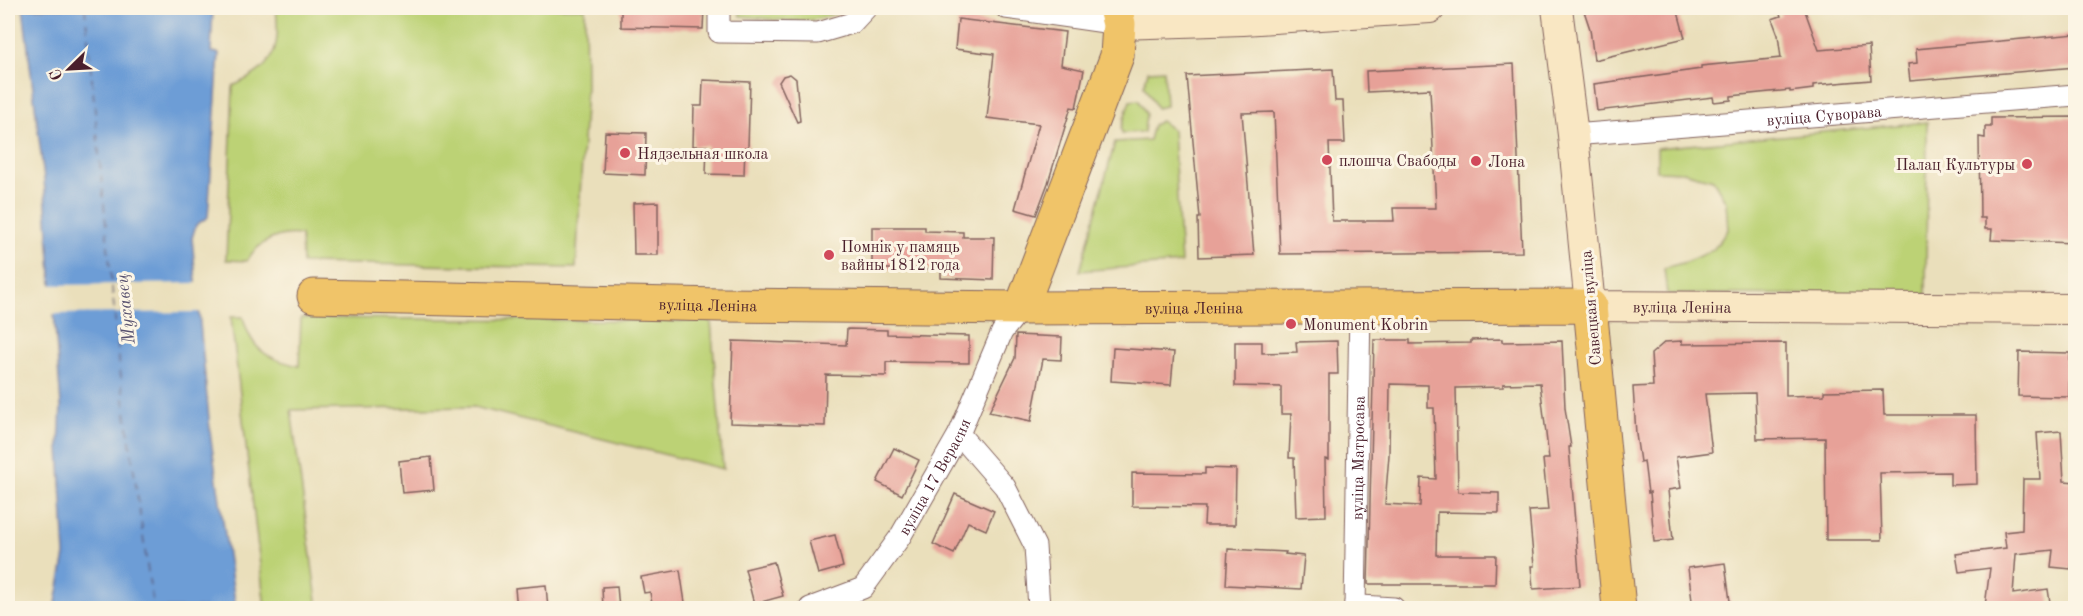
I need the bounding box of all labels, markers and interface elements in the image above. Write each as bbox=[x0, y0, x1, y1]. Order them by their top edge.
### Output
north arrow bbox=[39, 39, 99, 99]
text: С bbox=[48, 66, 67, 82]
street label: вуліца Суворава bbox=[1766, 104, 1883, 130]
marker: Нядзельная школа bbox=[618, 146, 632, 160]
place label: Нядзельная школа bbox=[637, 147, 768, 163]
marker: плошча Свабоды bbox=[1320, 153, 1334, 167]
place label: плошча Свабоды bbox=[1339, 154, 1456, 170]
marker: Лона bbox=[1469, 154, 1483, 168]
place label: Лона bbox=[1488, 155, 1525, 171]
marker: Палац Культуры bbox=[2020, 157, 2034, 171]
place label: Палац Культуры bbox=[1896, 158, 2015, 174]
place label: Помнік у памяць вайны 1812 года bbox=[841, 240, 960, 274]
marker: Помнік у памяць вайны 1812 года bbox=[822, 248, 836, 262]
street label: Савецкая вуліца bbox=[1579, 250, 1605, 366]
water label: Мухавец bbox=[113, 273, 139, 346]
street label: вуліца Леніна bbox=[658, 298, 757, 315]
street label: вуліца Леніна bbox=[1633, 300, 1732, 317]
street label: вуліца Леніна bbox=[1145, 301, 1243, 318]
marker: Monument Kobrin bbox=[1284, 317, 1298, 331]
place label: Monument Kobrin bbox=[1303, 318, 1428, 334]
street label: вуліца Матросава bbox=[1350, 396, 1369, 520]
street label: вуліца 17 Верасня bbox=[897, 417, 974, 538]

